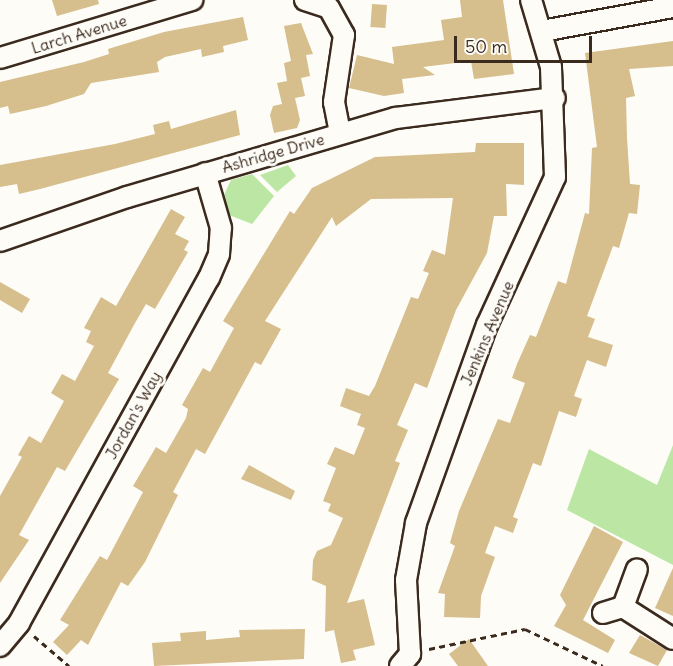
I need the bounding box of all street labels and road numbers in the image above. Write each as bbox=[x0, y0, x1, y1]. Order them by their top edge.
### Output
street label: Larch Avenue bbox=[29, 10, 129, 58]
street label: Ashridge Drive bbox=[220, 129, 326, 177]
street label: Jenkins Avenue bbox=[456, 278, 518, 388]
street label: Jordan's Way bbox=[101, 368, 165, 462]

